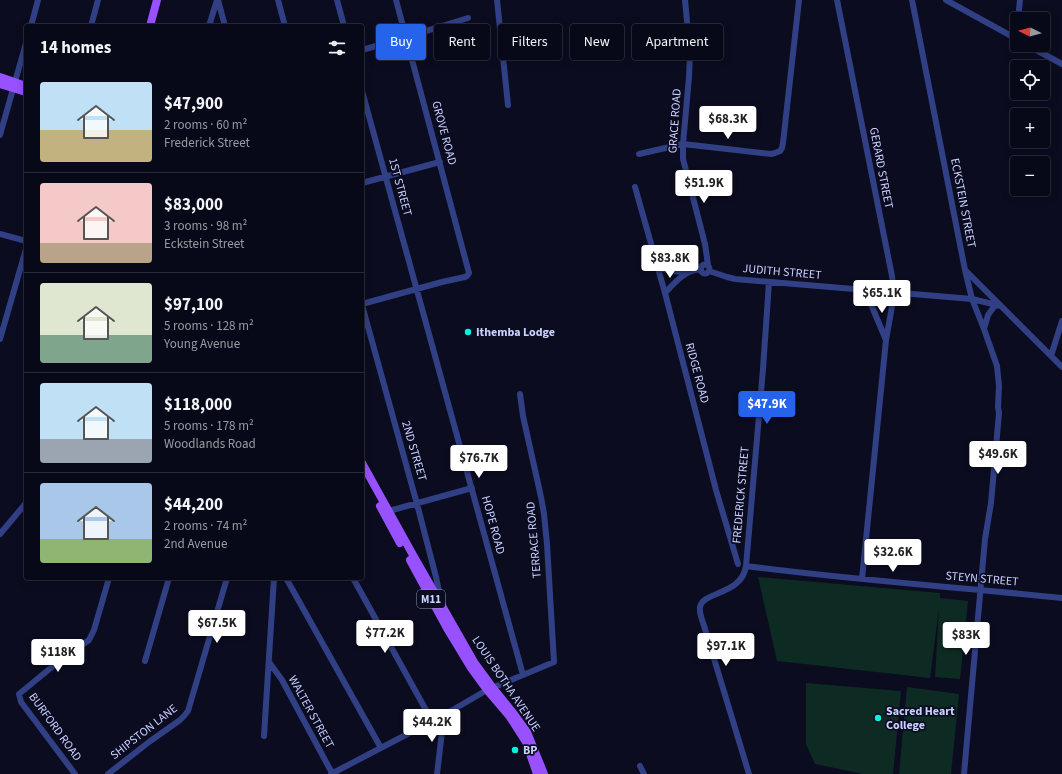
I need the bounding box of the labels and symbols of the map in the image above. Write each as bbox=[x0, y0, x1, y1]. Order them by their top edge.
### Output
north arrow bbox=[1010, 12, 1050, 52]
street label: GRACE ROAD bbox=[664, 88, 686, 154]
street label: GROVE ROAD bbox=[427, 99, 461, 167]
pin: $68.3K bbox=[695, 106, 761, 140]
street label: GERARD STREET bbox=[865, 126, 897, 210]
street label: 1ST STREET bbox=[384, 156, 416, 218]
street label: ECKSTEIN STREET bbox=[946, 157, 980, 250]
pin: $51.9K bbox=[671, 170, 737, 204]
pin: $83.8K bbox=[637, 245, 703, 279]
street label: JUDITH STREET bbox=[742, 260, 823, 284]
pin: $65.1K bbox=[849, 280, 915, 314]
place label: Ithemba Lodge bbox=[476, 324, 555, 341]
marker: Ithemba Lodge bbox=[463, 327, 473, 337]
street label: RIDGE ROAD bbox=[681, 341, 713, 405]
pin: $47.9K bbox=[734, 391, 800, 425]
street label: 2ND STREET bbox=[397, 419, 431, 484]
pin: $49.6K bbox=[965, 441, 1031, 475]
pin: $76.7K bbox=[446, 445, 512, 479]
street label: FREDERICK STREET bbox=[728, 445, 754, 544]
street label: HOPE ROAD bbox=[477, 494, 509, 556]
street label: TERRACE ROAD bbox=[522, 501, 546, 579]
pin: $32.6K bbox=[860, 539, 926, 573]
street label: STEYN STREET bbox=[945, 567, 1020, 591]
road number: M11 bbox=[417, 590, 445, 608]
pin: $67.5K bbox=[184, 610, 250, 644]
pin: $77.2K bbox=[352, 620, 418, 654]
pin: $83K bbox=[942, 622, 990, 656]
street label: LOUIS BOTHA AVENUE bbox=[468, 633, 544, 735]
pin: $97.1K bbox=[693, 633, 759, 667]
pin: $118K bbox=[30, 639, 86, 673]
street label: WALTER STREET bbox=[284, 673, 338, 752]
street label: BURFORD ROAD bbox=[24, 689, 86, 765]
street label: SHIPSTON LANE bbox=[107, 700, 181, 764]
place label: Sacred Heart College bbox=[886, 703, 955, 734]
pin: $44.2K bbox=[399, 709, 465, 743]
marker: Sacred Heart College bbox=[873, 713, 883, 723]
place label: BP bbox=[523, 742, 537, 759]
marker: BP bbox=[510, 745, 520, 755]

